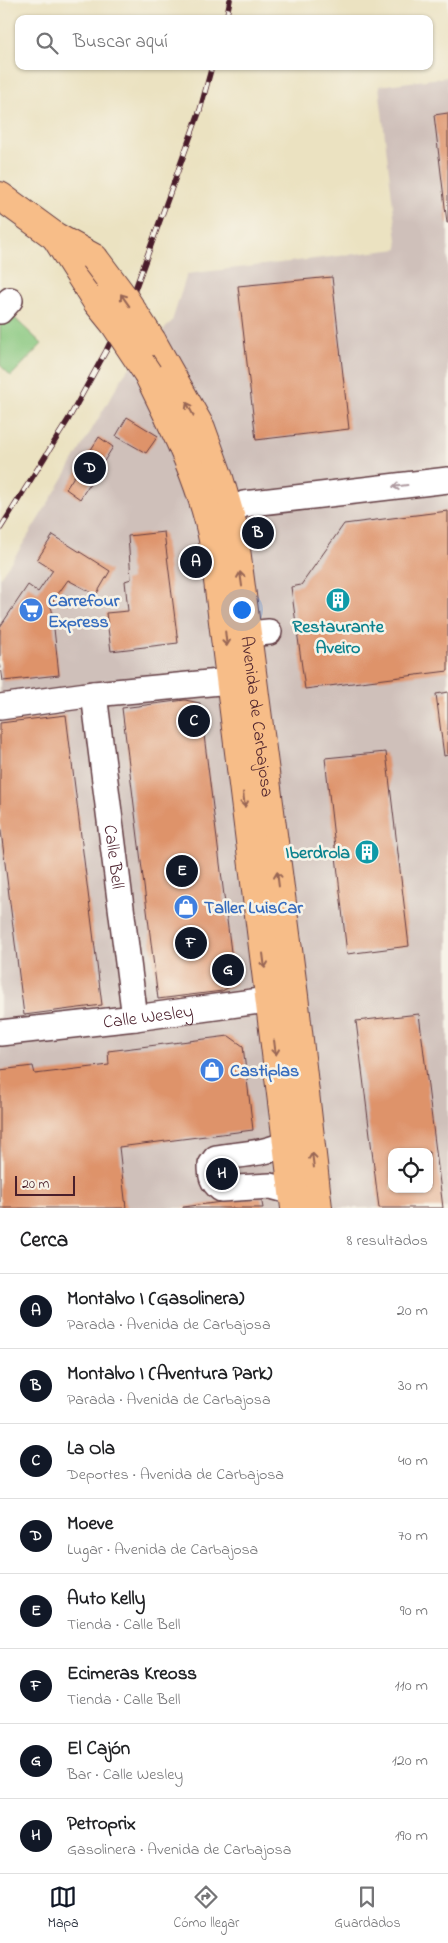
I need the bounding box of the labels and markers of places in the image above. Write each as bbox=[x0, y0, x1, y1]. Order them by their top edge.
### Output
pin: D bbox=[74, 449, 106, 487]
pin: B bbox=[242, 514, 274, 552]
pin: A bbox=[180, 543, 212, 581]
building icon: Restaurante Aveiro bbox=[325, 587, 351, 613]
place label: Carrefour Express bbox=[48, 589, 120, 636]
supermarket icon: Carrefour Express bbox=[18, 597, 44, 623]
place label: Restaurante Aveiro bbox=[292, 615, 385, 662]
pin: C bbox=[178, 702, 210, 740]
building icon: Iberdrola bbox=[354, 839, 380, 865]
place label: Iberdrola bbox=[285, 841, 350, 867]
pin: E bbox=[166, 852, 198, 890]
shop icon: Taller LuisCar bbox=[173, 894, 199, 920]
place label: Taller LuisCar bbox=[204, 896, 303, 922]
pin: F bbox=[175, 924, 207, 962]
pin: G bbox=[212, 951, 244, 989]
shop icon: Castiplas bbox=[199, 1057, 225, 1083]
place label: Castiplas bbox=[230, 1059, 299, 1085]
pin: H bbox=[206, 1155, 238, 1193]

